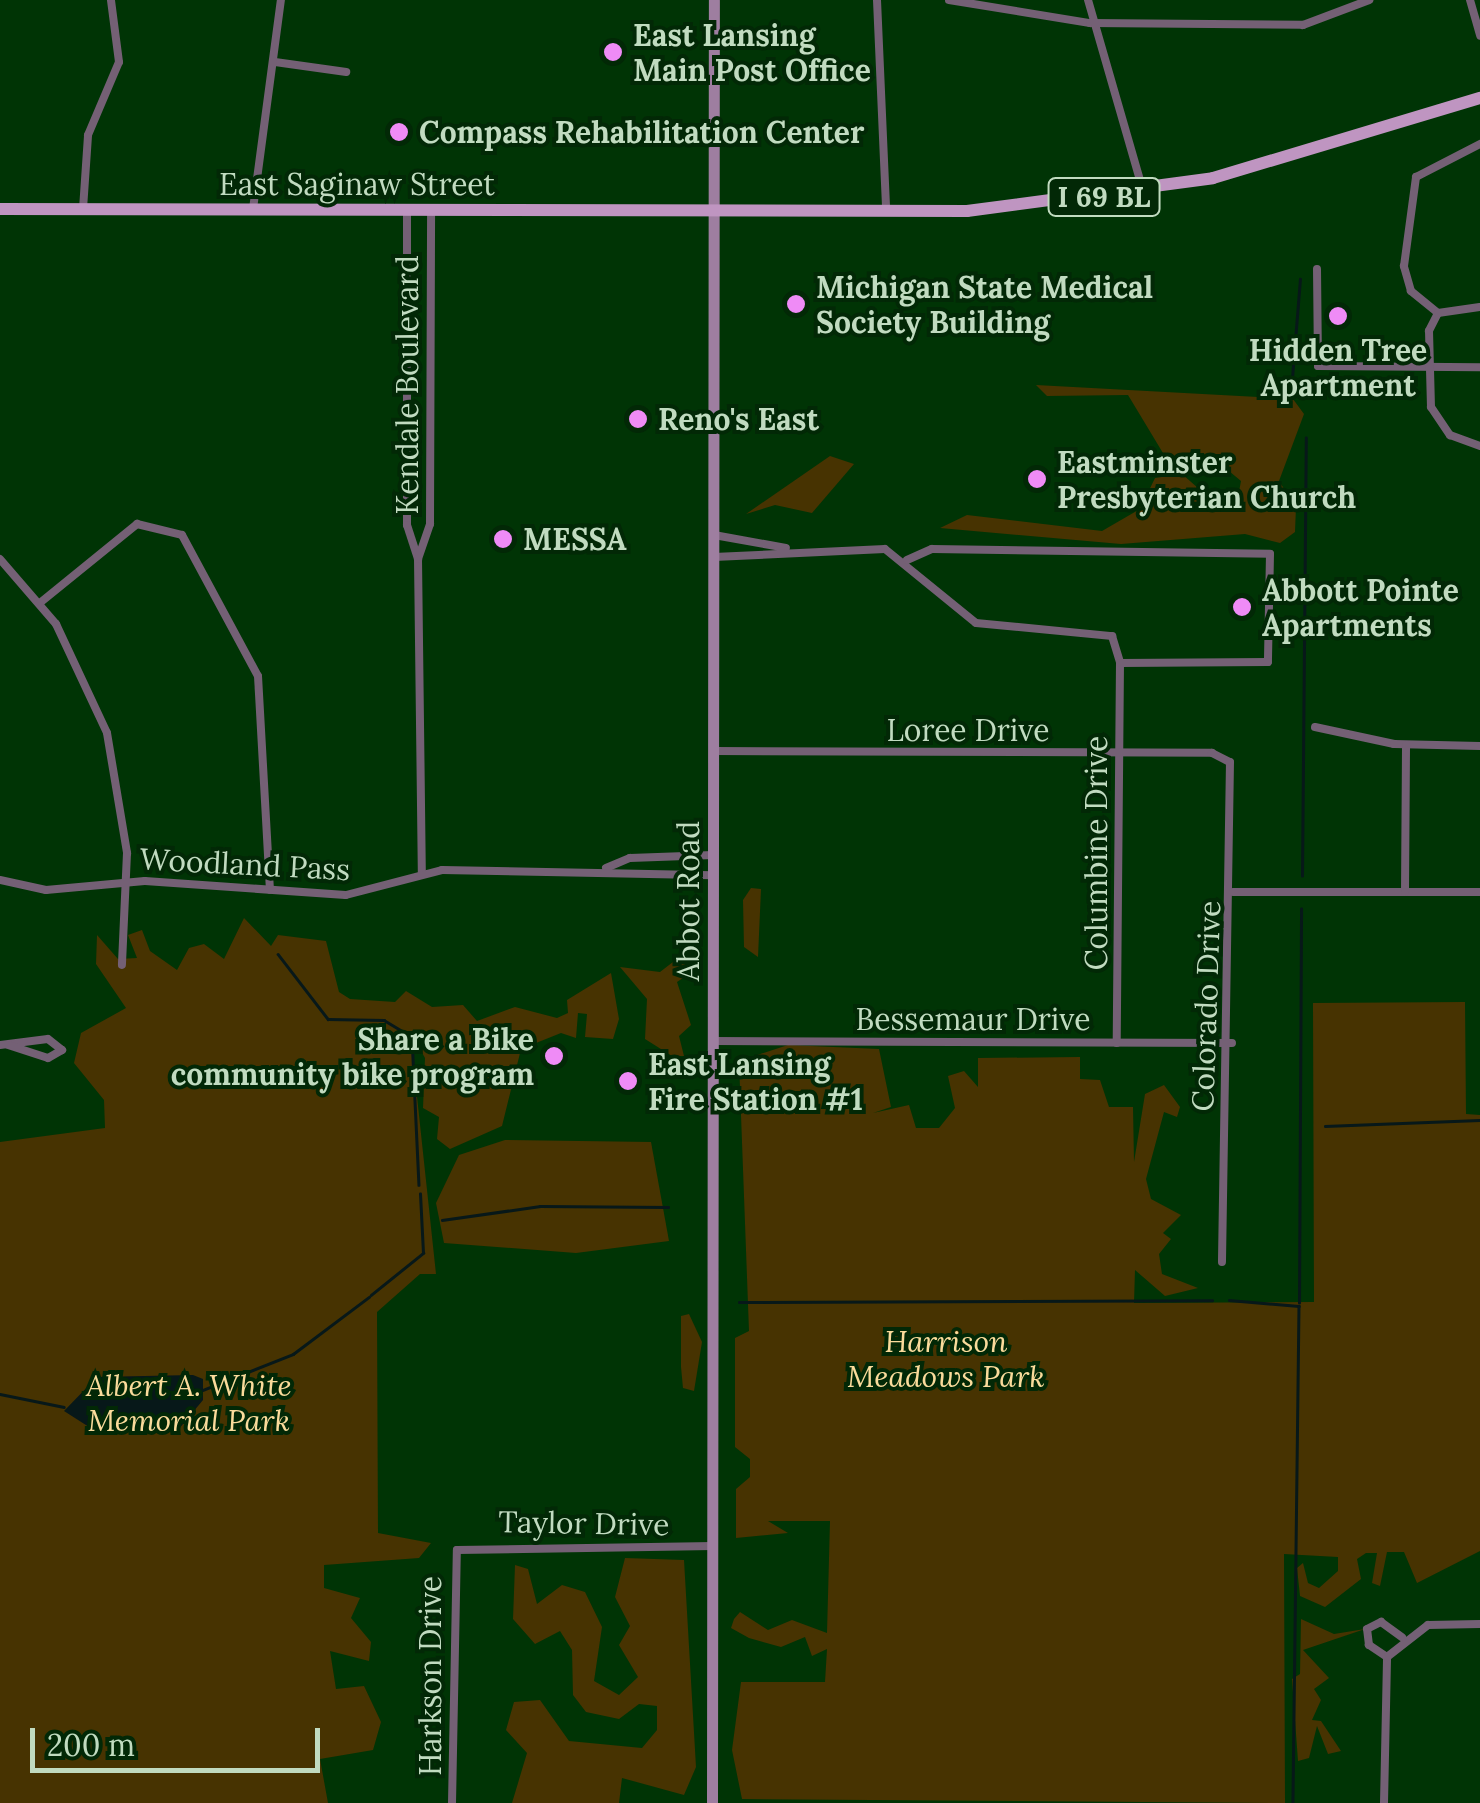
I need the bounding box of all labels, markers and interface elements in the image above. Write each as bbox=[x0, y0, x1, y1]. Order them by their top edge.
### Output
place label: East Lansing Main Post Office bbox=[633, 17, 871, 88]
marker: East Lansing Main Post Office bbox=[602, 41, 624, 63]
place label: Compass Rehabilitation Center bbox=[419, 114, 864, 150]
marker: Compass Rehabilitation Center bbox=[388, 121, 410, 143]
street label: East Saginaw Street bbox=[219, 166, 495, 202]
road number: I 69 BL bbox=[1046, 174, 1162, 220]
street label: Kendale Boulevard bbox=[389, 255, 425, 515]
place label: Michigan State Medical Society Building bbox=[816, 269, 1153, 340]
marker: Michigan State Medical Society Building bbox=[785, 293, 807, 315]
marker: Hidden Tree Apartment bbox=[1327, 305, 1349, 327]
place label: Hidden Tree Apartment bbox=[1249, 332, 1427, 402]
place label: Reno's East bbox=[658, 401, 819, 437]
marker: Reno's East bbox=[627, 408, 649, 430]
place label: Eastminster Presbyterian Church bbox=[1057, 444, 1356, 514]
marker: Eastminster Presbyterian Church bbox=[1026, 468, 1048, 490]
place label: MESSA bbox=[523, 521, 627, 557]
marker: MESSA bbox=[492, 528, 514, 550]
place label: Abbott Pointe Apartments bbox=[1262, 572, 1459, 642]
marker: Abbott Pointe Apartments bbox=[1231, 596, 1253, 618]
street label: Loree Drive bbox=[887, 712, 1049, 748]
street label: Columbine Drive bbox=[1078, 736, 1114, 970]
street label: Abbot Road bbox=[670, 821, 706, 981]
street label: Woodland Pass bbox=[139, 841, 351, 887]
street label: Colorado Drive bbox=[1184, 900, 1228, 1112]
street label: Bessemaur Drive bbox=[856, 1001, 1090, 1037]
place label: Share a Bike community bike program bbox=[171, 1021, 534, 1092]
marker: Share a Bike community bike program bbox=[543, 1045, 565, 1067]
place label: East Lansing Fire Station #1 bbox=[648, 1046, 863, 1116]
marker: East Lansing Fire Station #1 bbox=[617, 1070, 639, 1092]
park label: Harrison Meadows Park bbox=[847, 1323, 1045, 1394]
park label: Albert A. White Memorial Park bbox=[86, 1367, 292, 1438]
street label: Taylor Drive bbox=[498, 1504, 670, 1542]
street label: Harkson Drive bbox=[412, 1576, 448, 1776]
scale bar bbox=[35, 1708, 325, 1770]
text: 200 m bbox=[47, 1726, 135, 1764]

